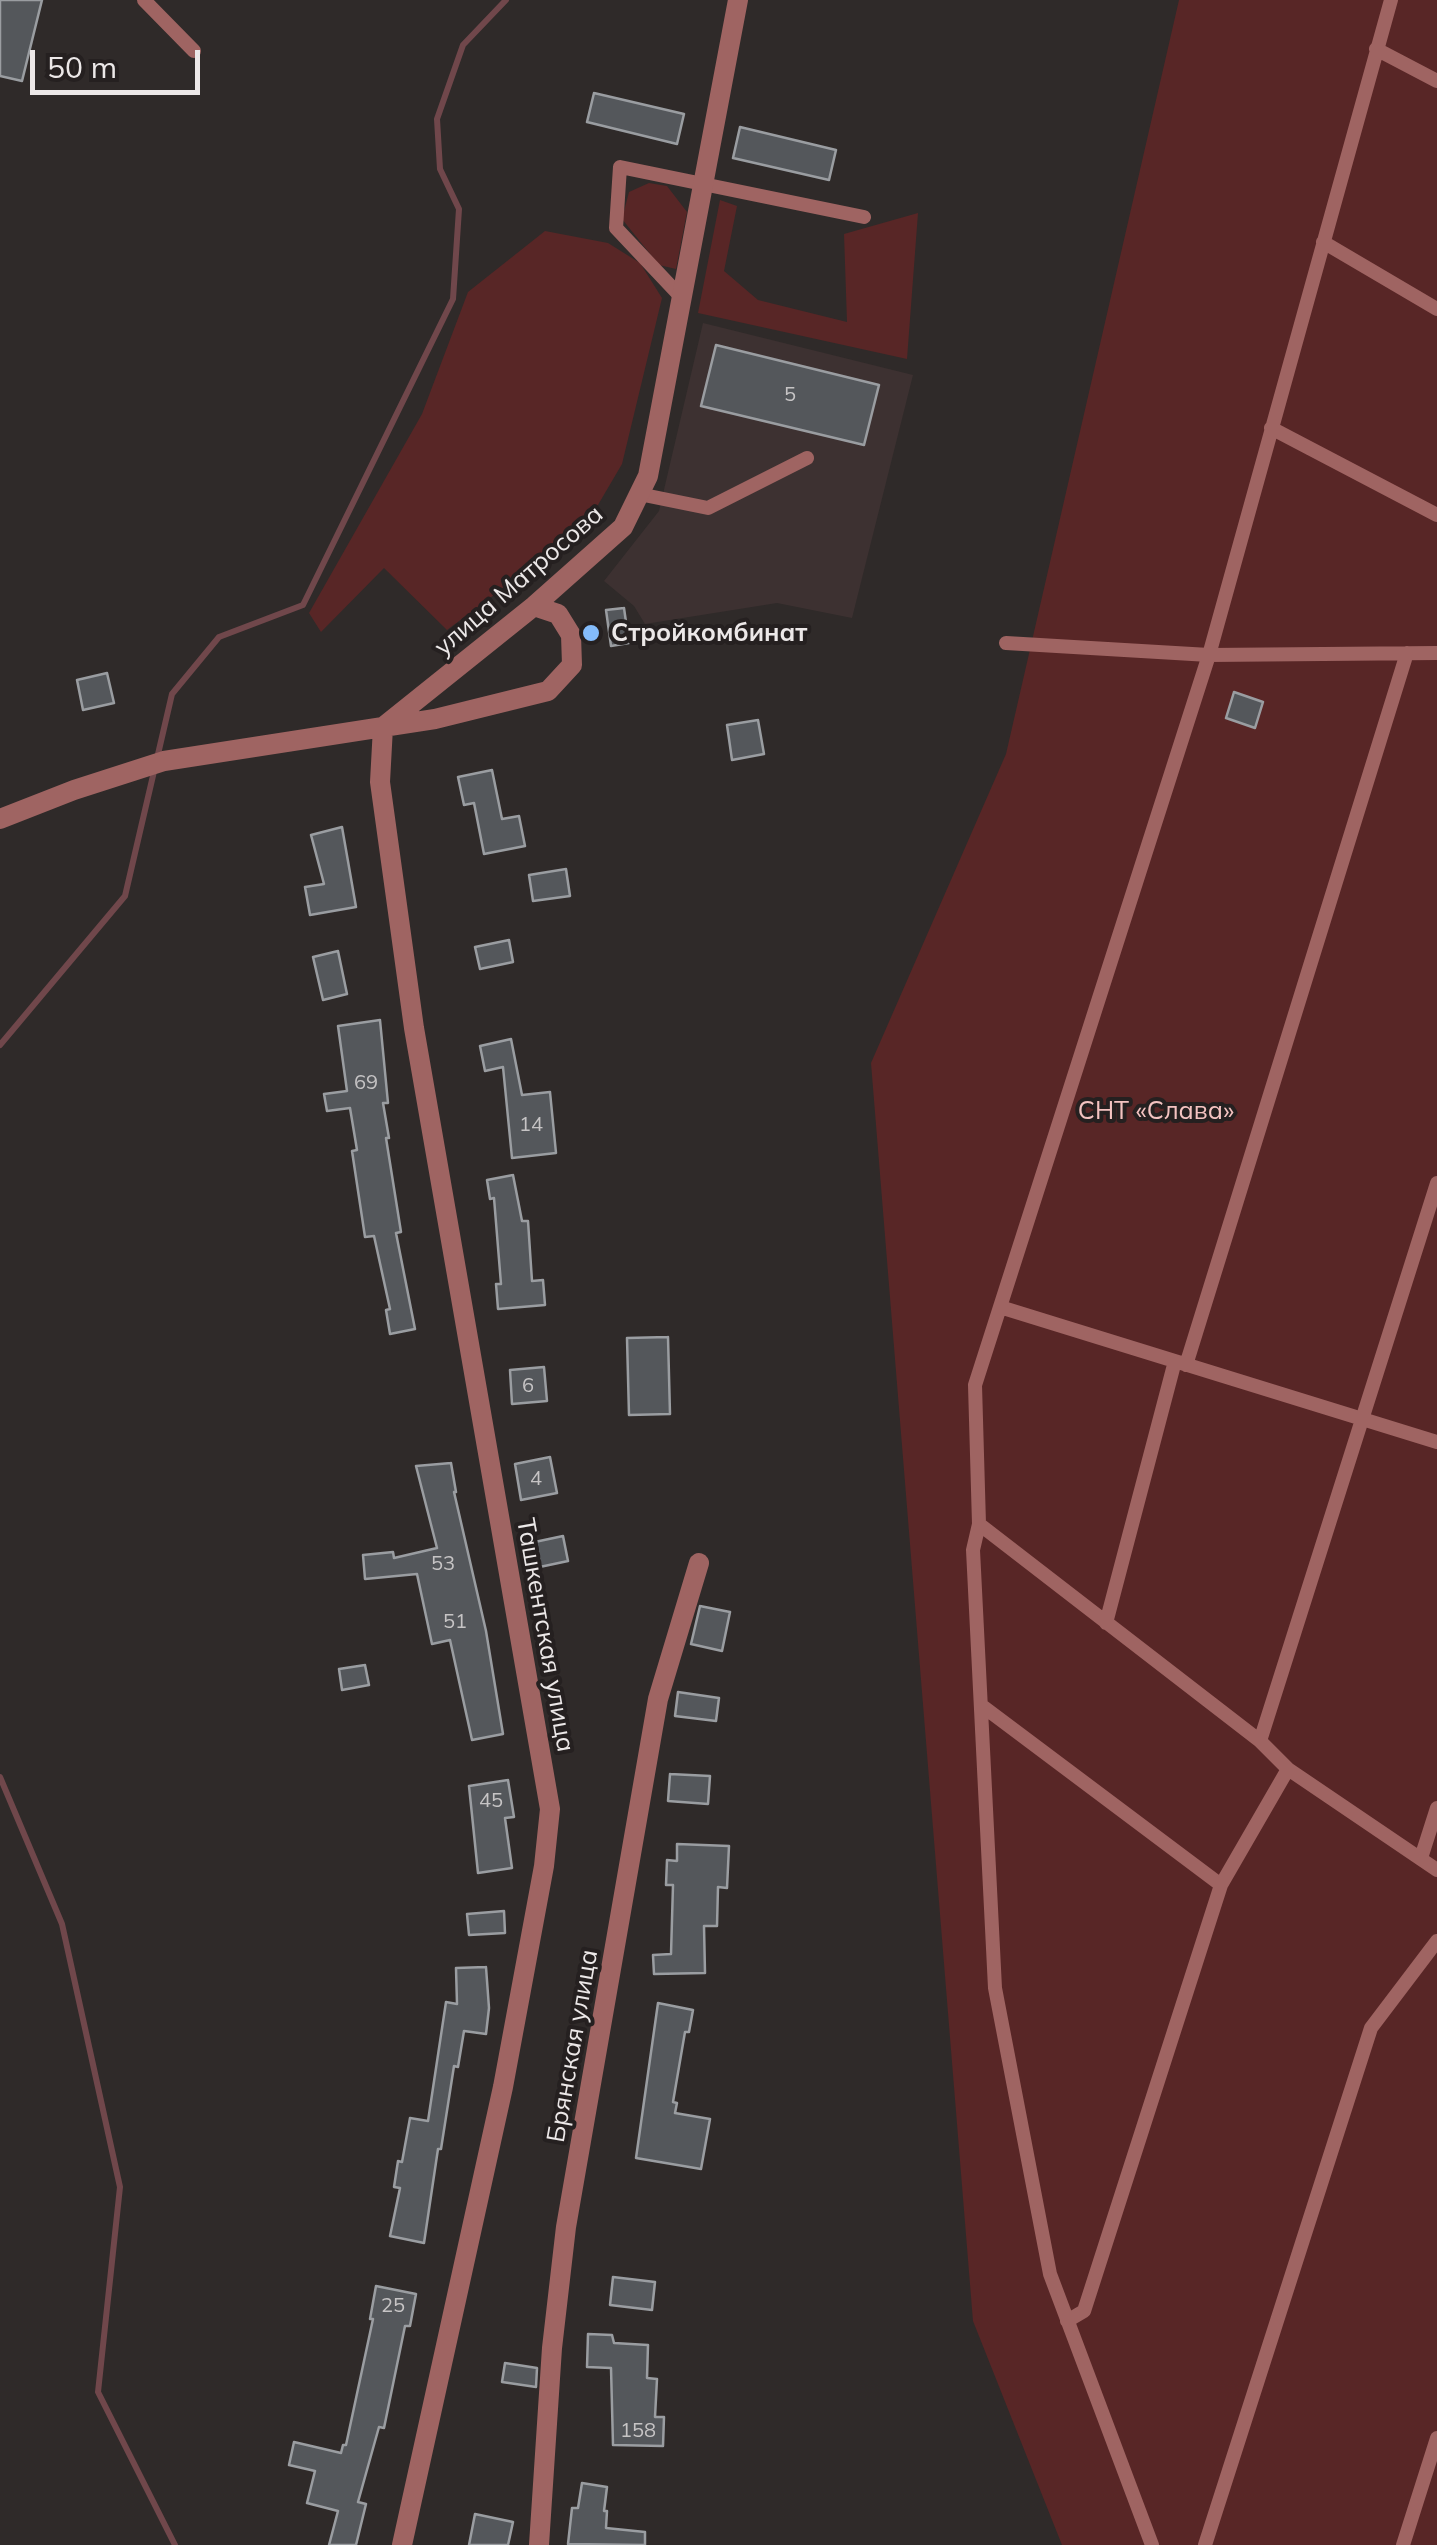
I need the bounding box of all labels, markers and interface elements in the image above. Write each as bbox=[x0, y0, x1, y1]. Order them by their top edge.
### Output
scale bar bbox=[35, 30, 205, 92]
text: 50 m bbox=[47, 48, 117, 86]
house number: 5 bbox=[784, 383, 796, 407]
street label: улица Матросова bbox=[429, 500, 609, 662]
place label: Стройкомбинат bbox=[611, 618, 807, 648]
marker: Стройкомбинат bbox=[580, 622, 602, 644]
house number: 69 bbox=[354, 1071, 378, 1095]
park label: СНТ «Слава» bbox=[1078, 1096, 1234, 1126]
house number: 14 bbox=[519, 1113, 543, 1137]
house number: 6 bbox=[522, 1374, 534, 1398]
house number: 4 bbox=[530, 1467, 542, 1491]
street label: Ташкентская улица bbox=[510, 1516, 580, 1754]
house number: 53 bbox=[431, 1552, 455, 1576]
house number: 51 bbox=[443, 1610, 467, 1634]
house number: 45 bbox=[479, 1789, 503, 1813]
street label: Брянская улица bbox=[541, 1947, 605, 2145]
house number: 25 bbox=[381, 2294, 405, 2318]
house number: 158 bbox=[620, 2419, 656, 2443]

